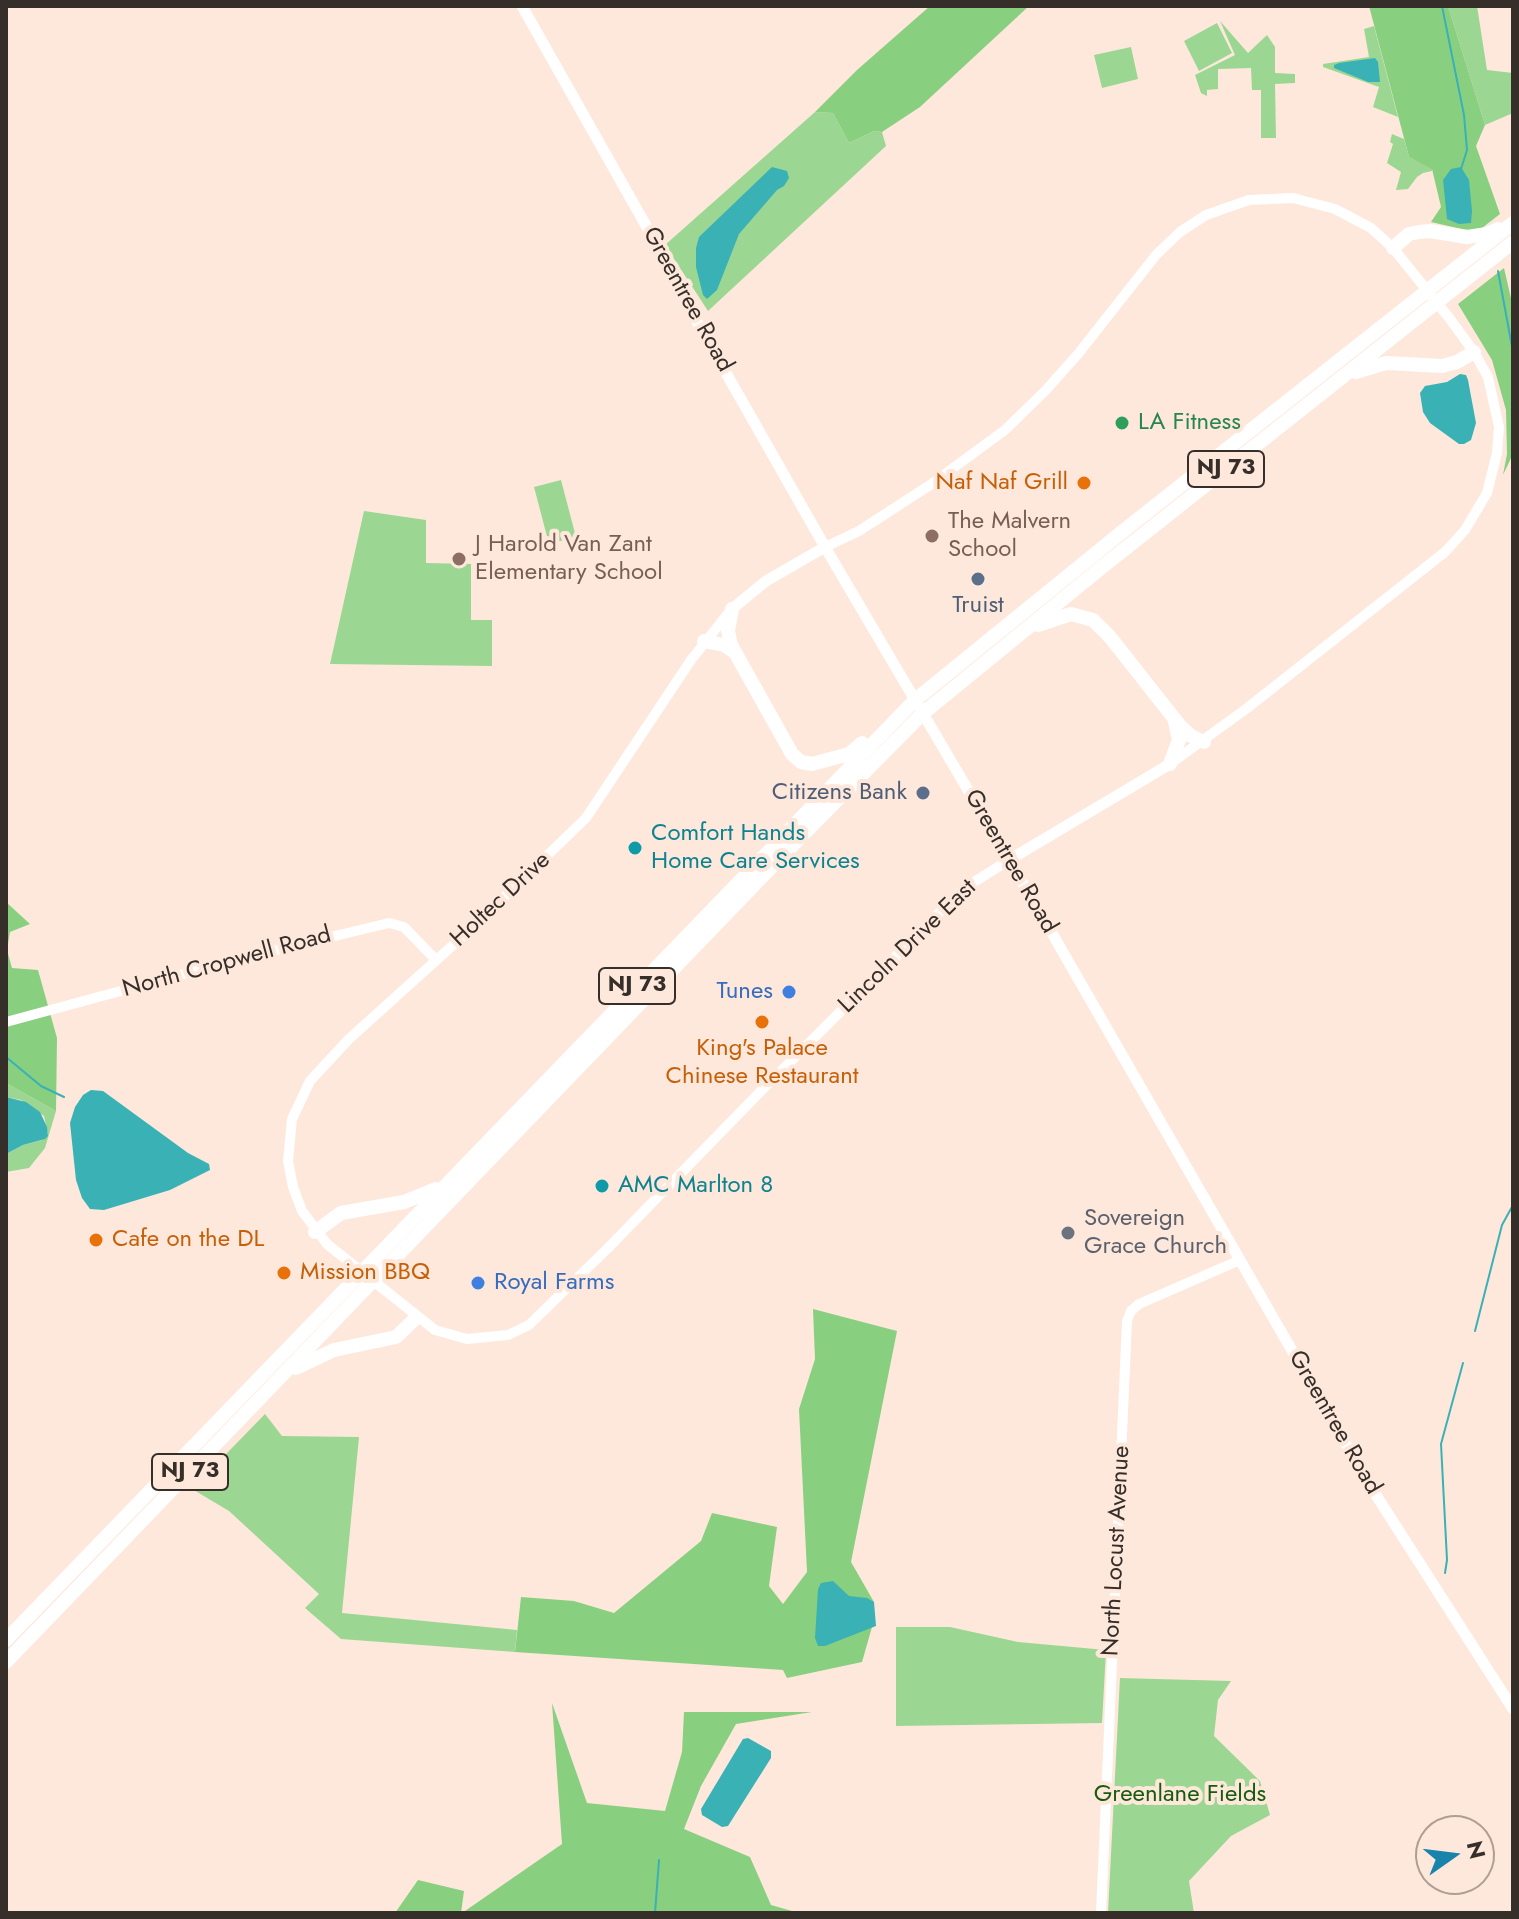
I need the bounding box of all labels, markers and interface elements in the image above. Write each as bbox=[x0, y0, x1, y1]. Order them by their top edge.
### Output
street label: Greentree Road bbox=[635, 223, 739, 377]
place label: LA Fitness bbox=[1138, 409, 1241, 437]
marker: LA Fitness bbox=[1113, 414, 1131, 432]
road number: NJ 73 bbox=[1188, 451, 1264, 487]
place label: Naf Naf Grill bbox=[935, 469, 1068, 497]
marker: Naf Naf Grill bbox=[1075, 474, 1093, 492]
place label: The Malvern School bbox=[948, 508, 1071, 564]
marker: The Malvern School bbox=[923, 527, 941, 545]
place label: J Harold Van Zant Elementary School bbox=[475, 531, 663, 587]
marker: J Harold Van Zant Elementary School bbox=[450, 550, 468, 568]
marker: Truist bbox=[969, 570, 987, 588]
place label: Truist bbox=[952, 592, 1004, 620]
place label: Citizens Bank bbox=[772, 779, 907, 807]
marker: Citizens Bank bbox=[914, 784, 932, 802]
street label: Greentree Road bbox=[957, 785, 1063, 939]
place label: Comfort Hands Home Care Services bbox=[651, 820, 860, 876]
marker: Comfort Hands Home Care Services bbox=[626, 839, 644, 857]
street label: Holtec Drive bbox=[445, 847, 557, 953]
street label: Lincoln Drive East bbox=[833, 874, 983, 1020]
street label: North Cropwell Road bbox=[120, 921, 334, 1005]
road number: NJ 73 bbox=[599, 968, 675, 1004]
place label: Tunes bbox=[717, 978, 773, 1006]
marker: Tunes bbox=[780, 983, 798, 1001]
marker: King's Palace Chinese Restaurant bbox=[753, 1013, 771, 1031]
place label: King's Palace Chinese Restaurant bbox=[666, 1035, 858, 1091]
place label: AMC Marlton 8 bbox=[618, 1172, 773, 1200]
marker: AMC Marlton 8 bbox=[593, 1177, 611, 1195]
place label: Sovereign Grace Church bbox=[1084, 1205, 1227, 1261]
marker: Sovereign Grace Church bbox=[1059, 1224, 1077, 1242]
place label: Cafe on the DL bbox=[112, 1226, 264, 1254]
marker: Cafe on the DL bbox=[87, 1231, 105, 1249]
place label: Mission BBQ bbox=[300, 1259, 430, 1287]
marker: Mission BBQ bbox=[275, 1264, 293, 1282]
place label: Royal Farms bbox=[494, 1269, 614, 1297]
marker: Royal Farms bbox=[469, 1274, 487, 1292]
street label: Greentree Road bbox=[1281, 1346, 1387, 1500]
street label: North Locust Avenue bbox=[1097, 1445, 1137, 1657]
road number: NJ 73 bbox=[152, 1454, 228, 1490]
park label: Greenlane Fields bbox=[1094, 1781, 1266, 1809]
north arrow bbox=[1415, 1815, 1495, 1895]
text: N bbox=[1459, 1837, 1494, 1862]

